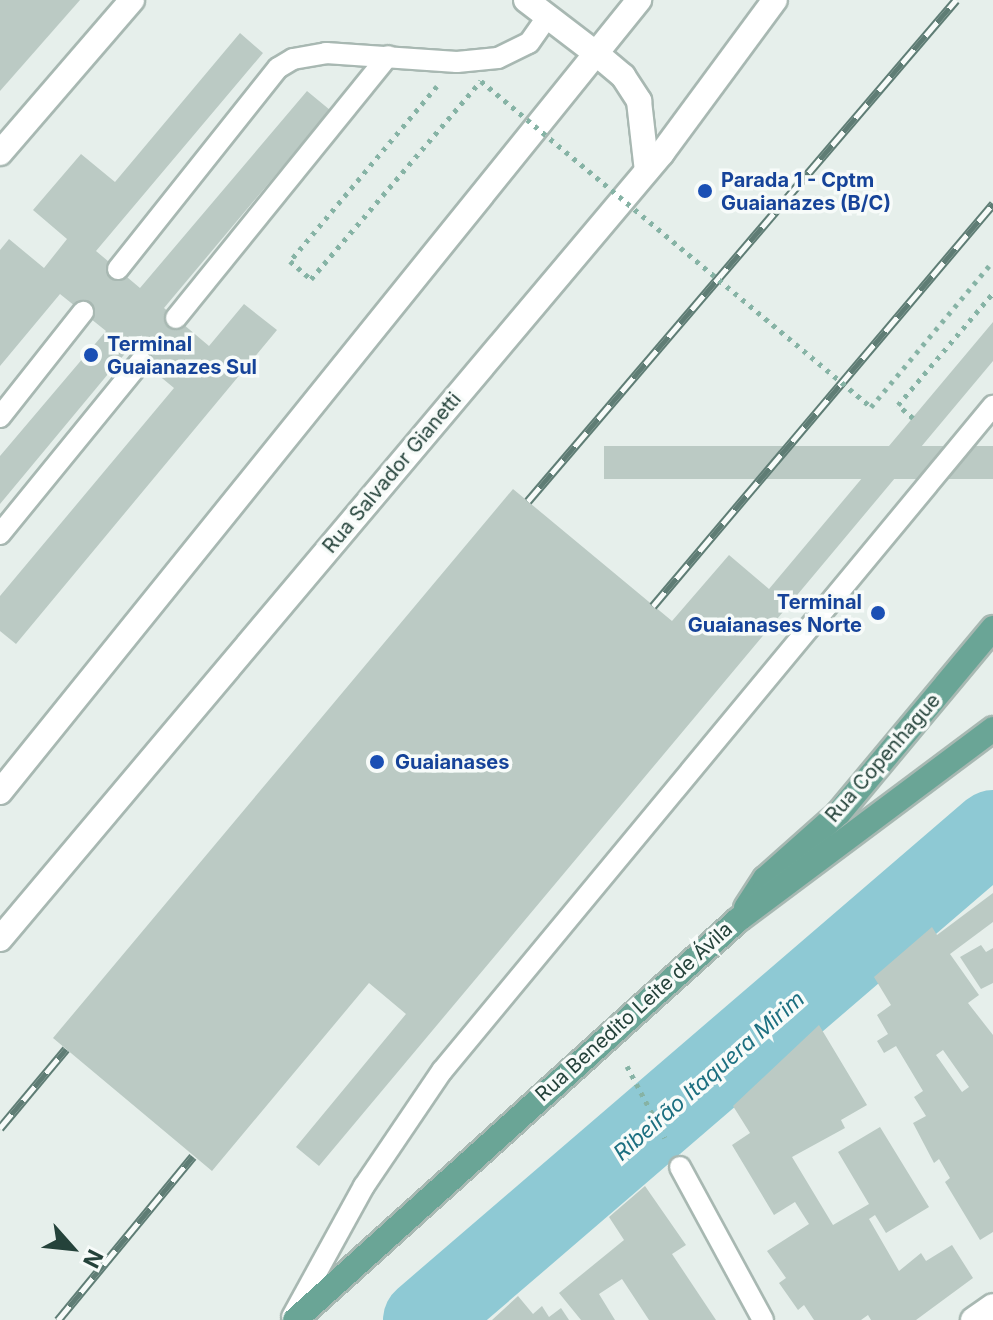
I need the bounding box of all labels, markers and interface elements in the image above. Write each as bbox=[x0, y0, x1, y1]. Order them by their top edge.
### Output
place label: Parada 1 - Cptm Guaianazes (B/C) bbox=[721, 168, 891, 215]
marker: Parada 1 - Cptm Guaianazes (B/C) bbox=[696, 182, 714, 200]
place label: Terminal Guaianazes Sul bbox=[107, 332, 257, 379]
marker: Terminal Guaianazes Sul bbox=[82, 346, 100, 364]
street label: Rua Salvador Gianetti bbox=[318, 388, 466, 558]
place label: Terminal Guaianases Norte bbox=[688, 590, 862, 637]
marker: Terminal Guaianases Norte bbox=[869, 604, 887, 622]
street label: Rua Copenhague bbox=[821, 689, 945, 827]
place label: Guaianases bbox=[395, 750, 509, 774]
marker: Guaianases bbox=[366, 751, 388, 773]
street label: Rua Benedito Leite de Ávila bbox=[531, 917, 737, 1107]
water label: Ribeirão Itaquera Mirim bbox=[608, 986, 810, 1166]
north arrow bbox=[32, 1208, 112, 1288]
text: N bbox=[78, 1246, 109, 1272]

